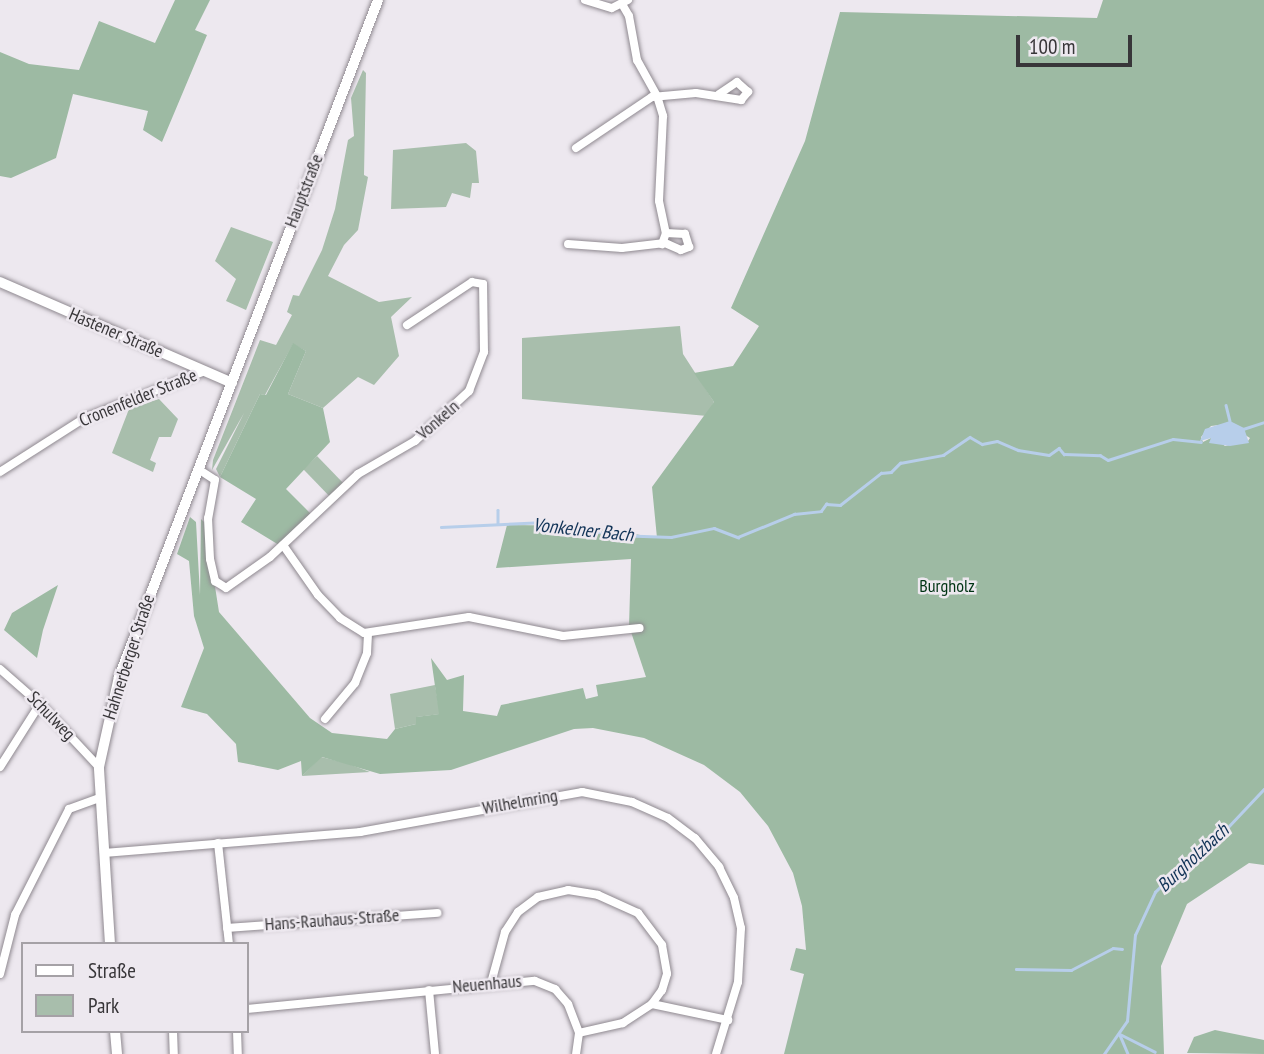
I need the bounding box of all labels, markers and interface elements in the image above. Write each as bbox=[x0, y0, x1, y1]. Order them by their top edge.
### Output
scale bar bbox=[1019, 21, 1134, 65]
text: 100 m bbox=[1029, 33, 1075, 60]
street label: Hauptstraße bbox=[280, 151, 328, 231]
street label: Hastener Straße bbox=[66, 303, 166, 363]
street label: Cronenfelder Straße bbox=[76, 365, 200, 431]
street label: Vonkeln bbox=[412, 396, 464, 444]
water label: Vonkelner Bach bbox=[532, 513, 634, 547]
park label: Burgholz bbox=[919, 575, 975, 597]
street label: Hahnerberger Straße bbox=[99, 592, 159, 722]
street label: Schulweg bbox=[23, 687, 79, 745]
street label: Wilhelmring bbox=[481, 785, 559, 819]
water label: Burgholzbach bbox=[1153, 819, 1233, 897]
street label: Hans-Rauhaus-Straße bbox=[264, 905, 400, 935]
legend bbox=[21, 942, 248, 1033]
text: Straße bbox=[88, 957, 136, 984]
street label: Neuenhaus bbox=[452, 970, 522, 998]
text: Park bbox=[88, 992, 119, 1019]

